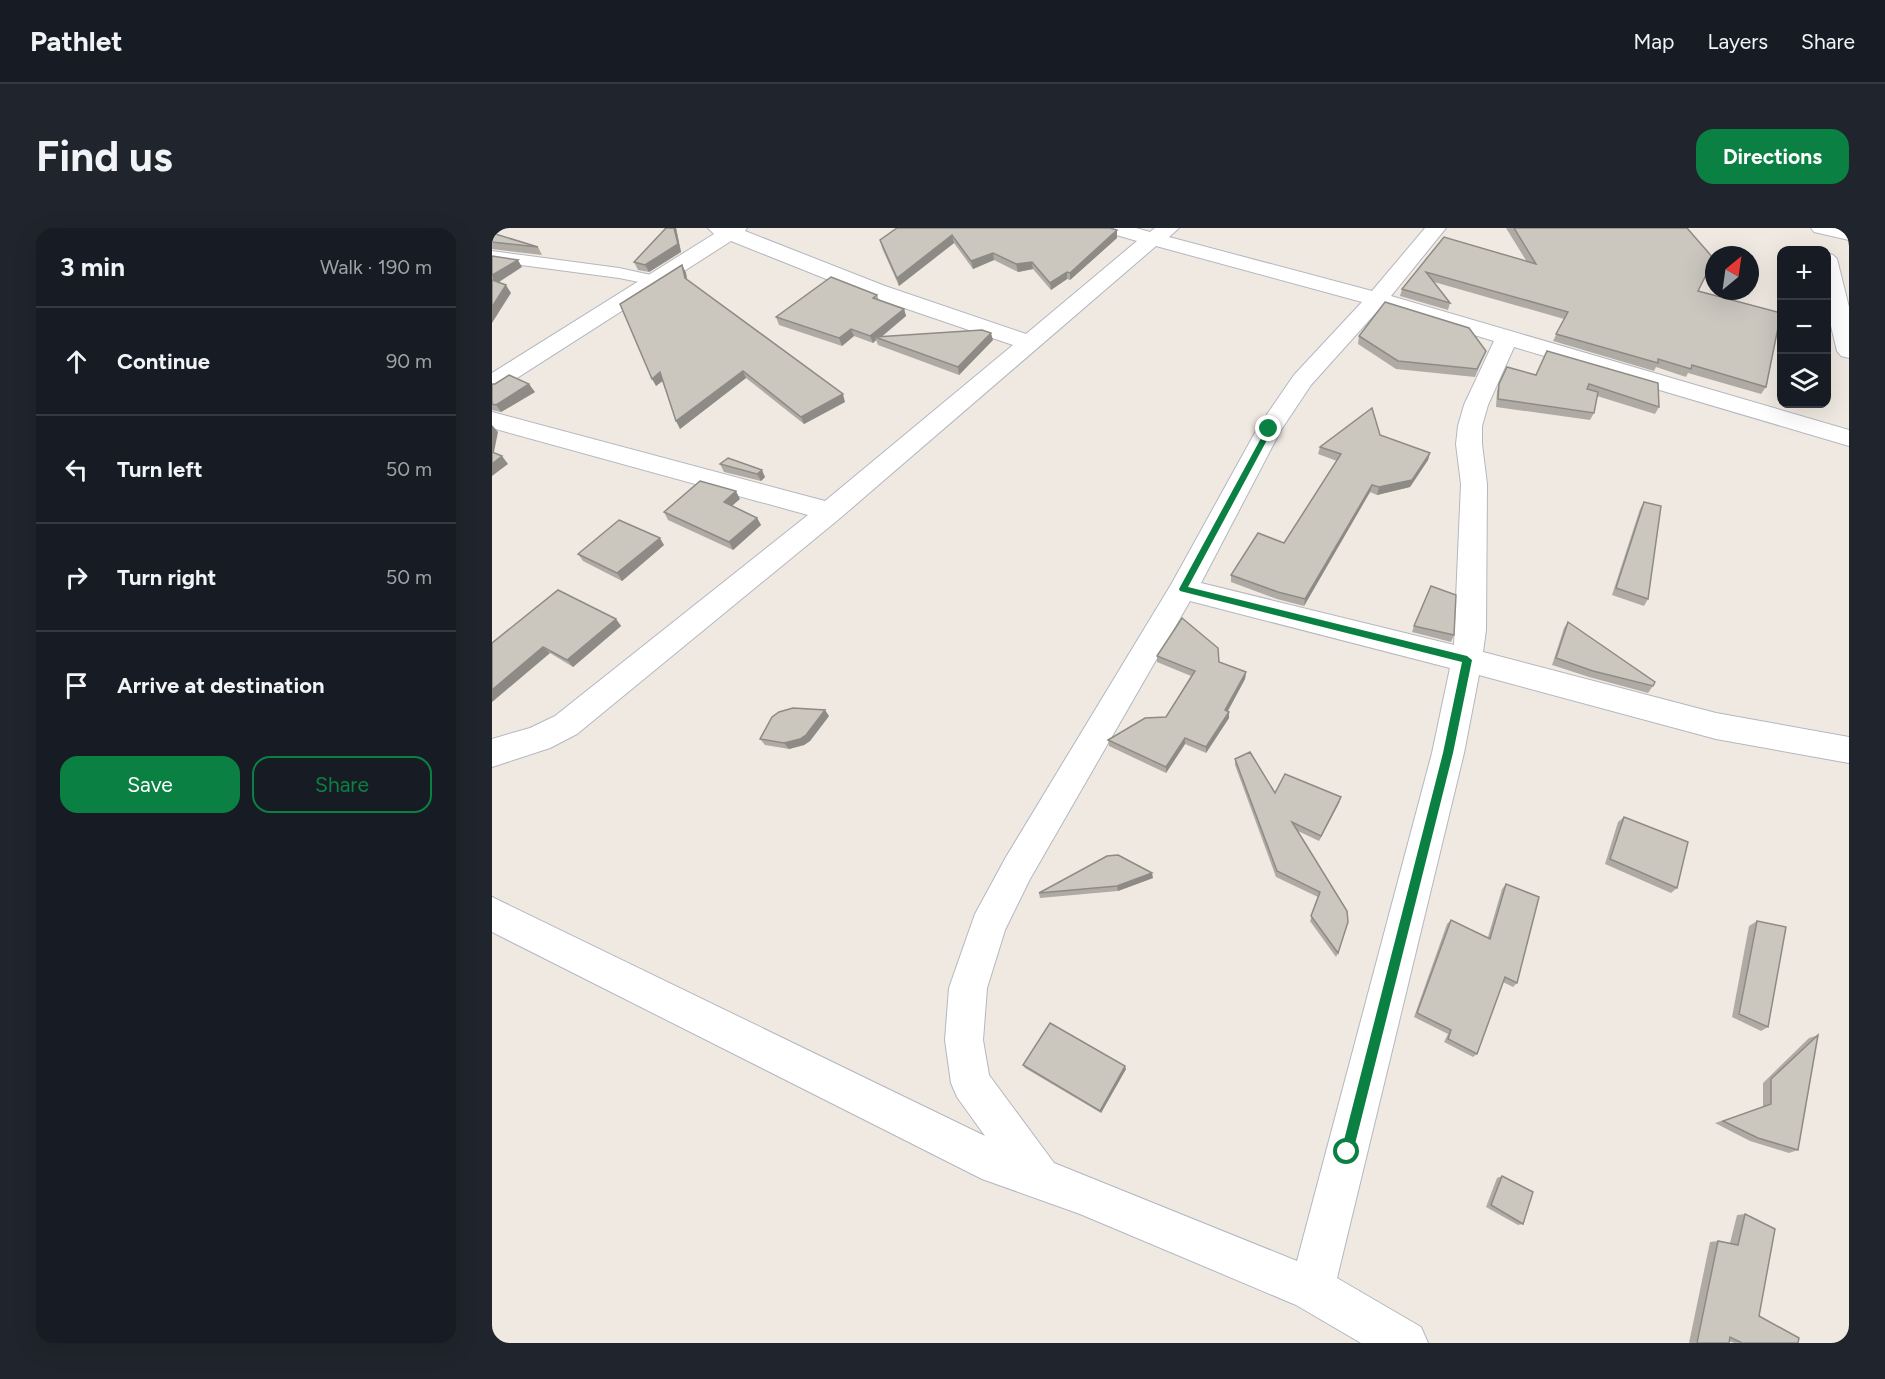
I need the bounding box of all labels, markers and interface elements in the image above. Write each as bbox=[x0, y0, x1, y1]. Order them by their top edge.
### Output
text: Pathlet bbox=[30, 24, 122, 58]
text: Map bbox=[1634, 29, 1674, 54]
text: Layers bbox=[1707, 29, 1768, 54]
text: Share bbox=[1801, 29, 1855, 54]
button: Directions bbox=[1696, 129, 1849, 184]
text: Find us bbox=[36, 131, 173, 182]
north arrow bbox=[1705, 246, 1759, 300]
map controls bbox=[1777, 246, 1831, 408]
button: + bbox=[1777, 246, 1831, 300]
text: 3 min bbox=[60, 251, 125, 283]
text: Walk · 190 m bbox=[320, 255, 432, 279]
button: − bbox=[1777, 300, 1831, 354]
icon: ahead bbox=[60, 345, 93, 378]
text: Continue bbox=[117, 348, 210, 375]
text: 90 m bbox=[386, 349, 432, 373]
button: layers bbox=[1777, 354, 1831, 408]
route end bbox=[1255, 415, 1281, 441]
icon: left bbox=[60, 453, 93, 486]
text: Turn left bbox=[117, 456, 203, 483]
text: 50 m bbox=[386, 457, 432, 481]
icon: right bbox=[60, 561, 93, 594]
text: Turn right bbox=[117, 564, 216, 591]
text: 50 m bbox=[386, 565, 432, 589]
icon: arrive bbox=[60, 669, 93, 702]
text: Arrive at destination bbox=[117, 672, 325, 699]
button: Save bbox=[60, 756, 240, 813]
button: Share bbox=[252, 756, 432, 813]
route start bbox=[1333, 1138, 1359, 1164]

